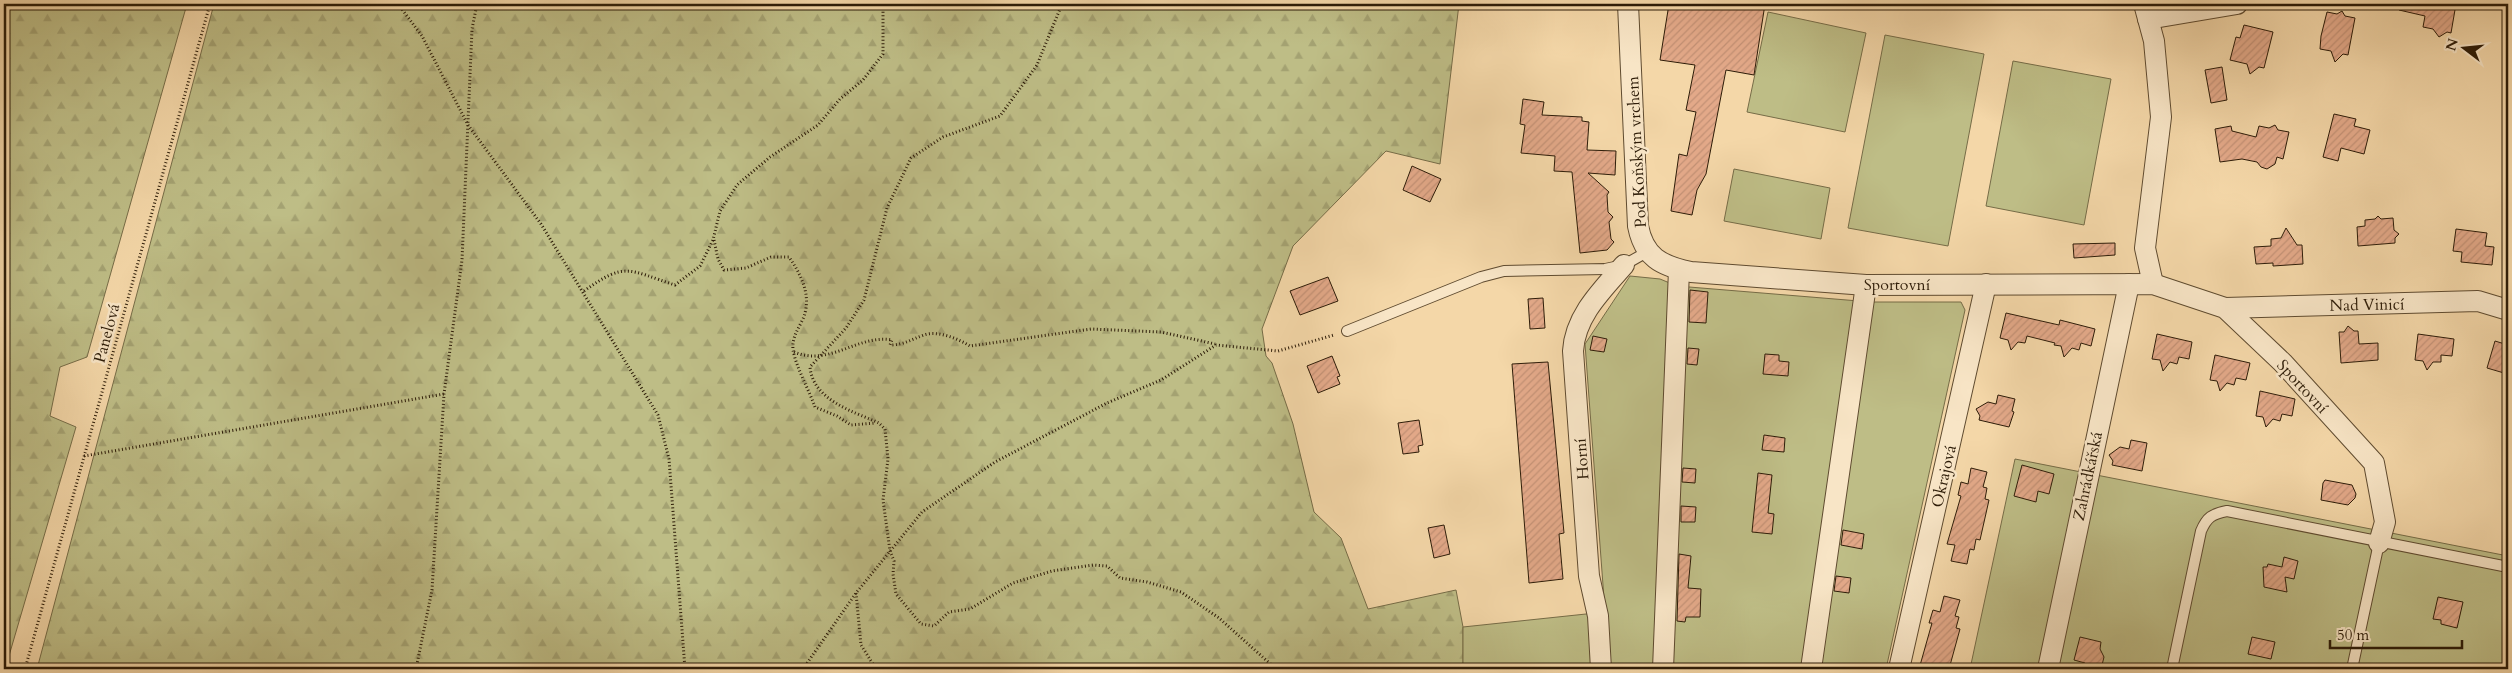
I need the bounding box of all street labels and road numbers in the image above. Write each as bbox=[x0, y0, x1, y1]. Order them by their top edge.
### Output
street label: Pod Koňským vrchem bbox=[1622, 75, 1652, 228]
street label: Sportovní bbox=[1864, 274, 1931, 296]
street label: Nad Vinicí bbox=[2329, 293, 2405, 317]
street label: Panelová bbox=[89, 301, 125, 365]
street label: Sportovní bbox=[2272, 355, 2333, 419]
street label: Zahrádkářská bbox=[2068, 430, 2108, 523]
street label: Horní bbox=[1570, 437, 1594, 480]
street label: Okrajová bbox=[1926, 443, 1962, 510]

